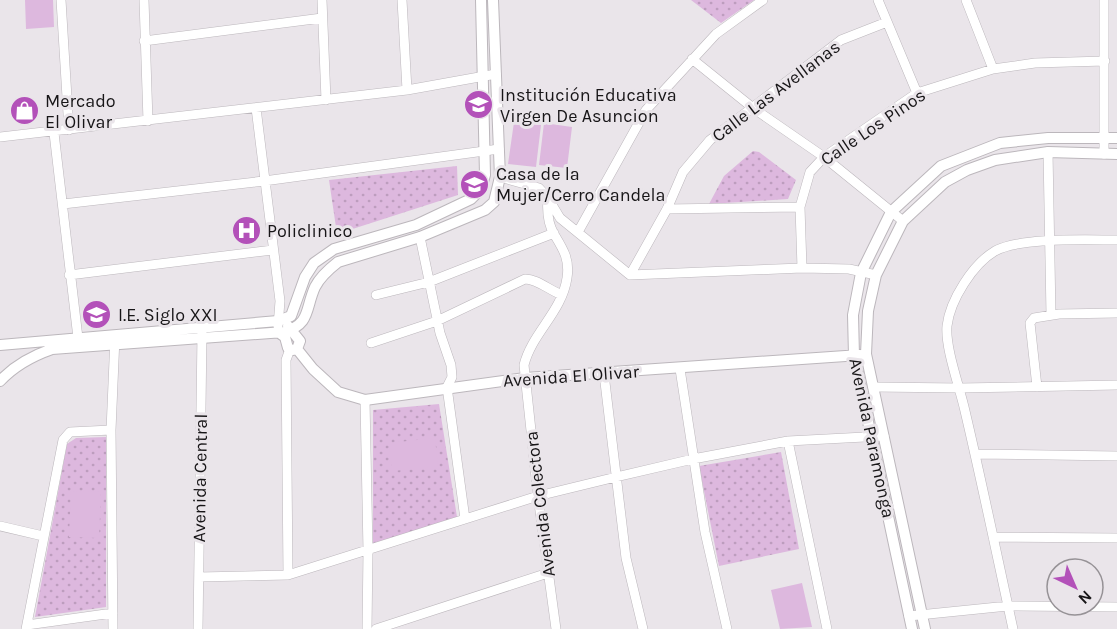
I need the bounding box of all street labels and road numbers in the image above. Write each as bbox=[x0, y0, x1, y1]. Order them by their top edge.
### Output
street label: Calle Las Avellanas bbox=[707, 36, 845, 146]
street label: Calle Los Pinos bbox=[816, 84, 930, 170]
street label: Avenida Paramonga bbox=[844, 356, 900, 520]
street label: Avenida El Olivar bbox=[502, 360, 640, 392]
street label: Avenida Central bbox=[188, 413, 212, 543]
street label: Avenida Colectora bbox=[520, 430, 560, 578]

